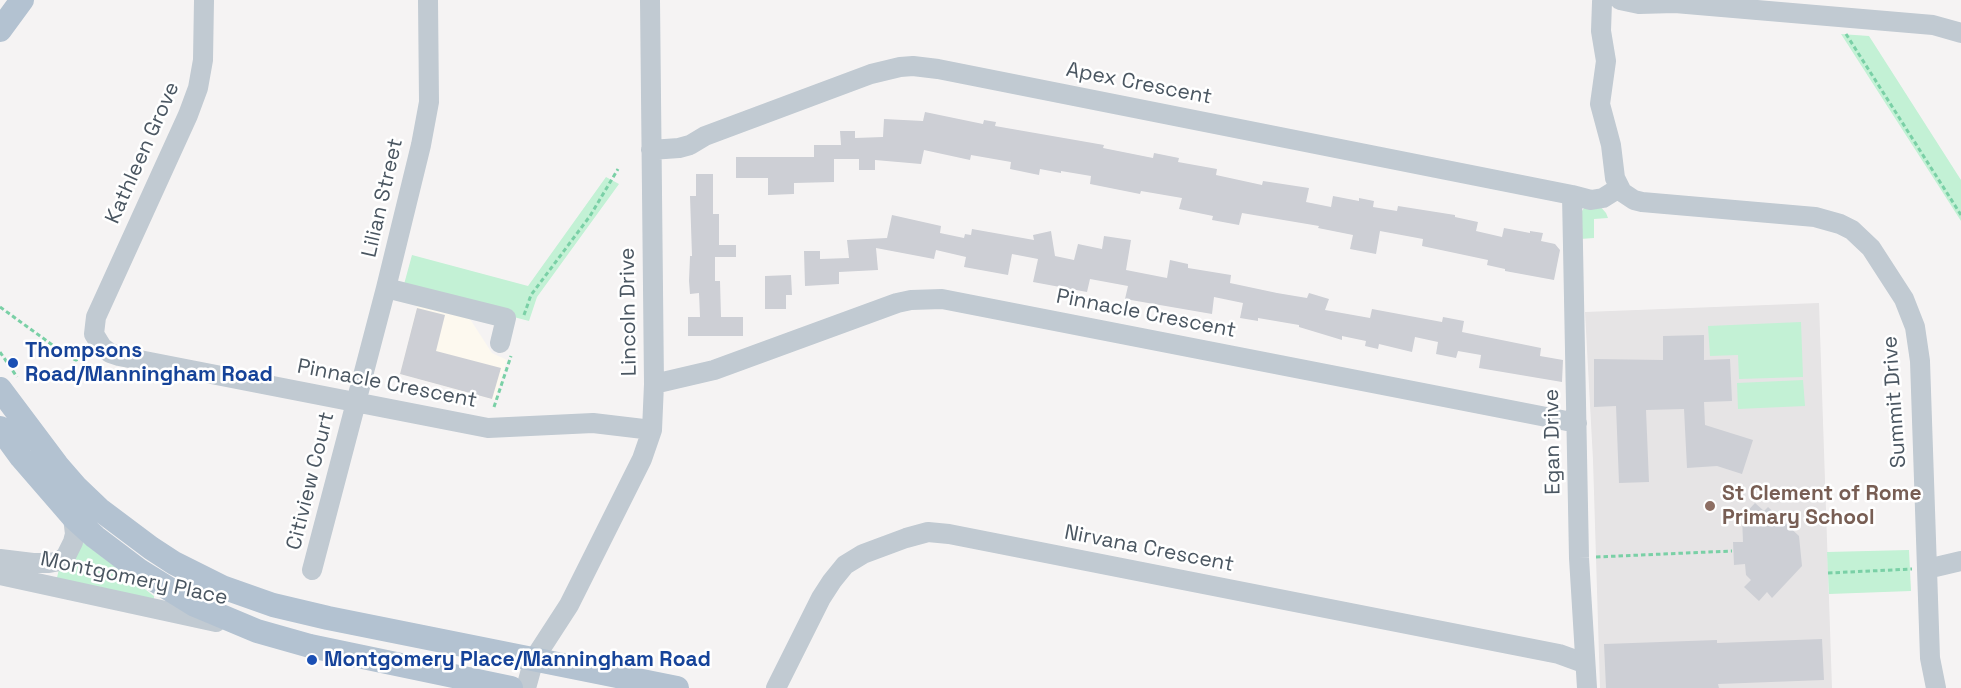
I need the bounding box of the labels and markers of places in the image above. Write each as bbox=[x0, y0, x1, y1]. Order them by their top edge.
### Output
place label: Thompsons Road/Manningham Road bbox=[25, 338, 273, 388]
marker: Thompsons Road/Manningham Road bbox=[6, 356, 20, 370]
place label: St Clement of Rome Primary School bbox=[1722, 481, 1922, 531]
marker: St Clement of Rome Primary School bbox=[1703, 499, 1717, 513]
place label: Montgomery Place/Manningham Road bbox=[324, 647, 711, 673]
marker: Montgomery Place/Manningham Road bbox=[305, 653, 319, 667]

